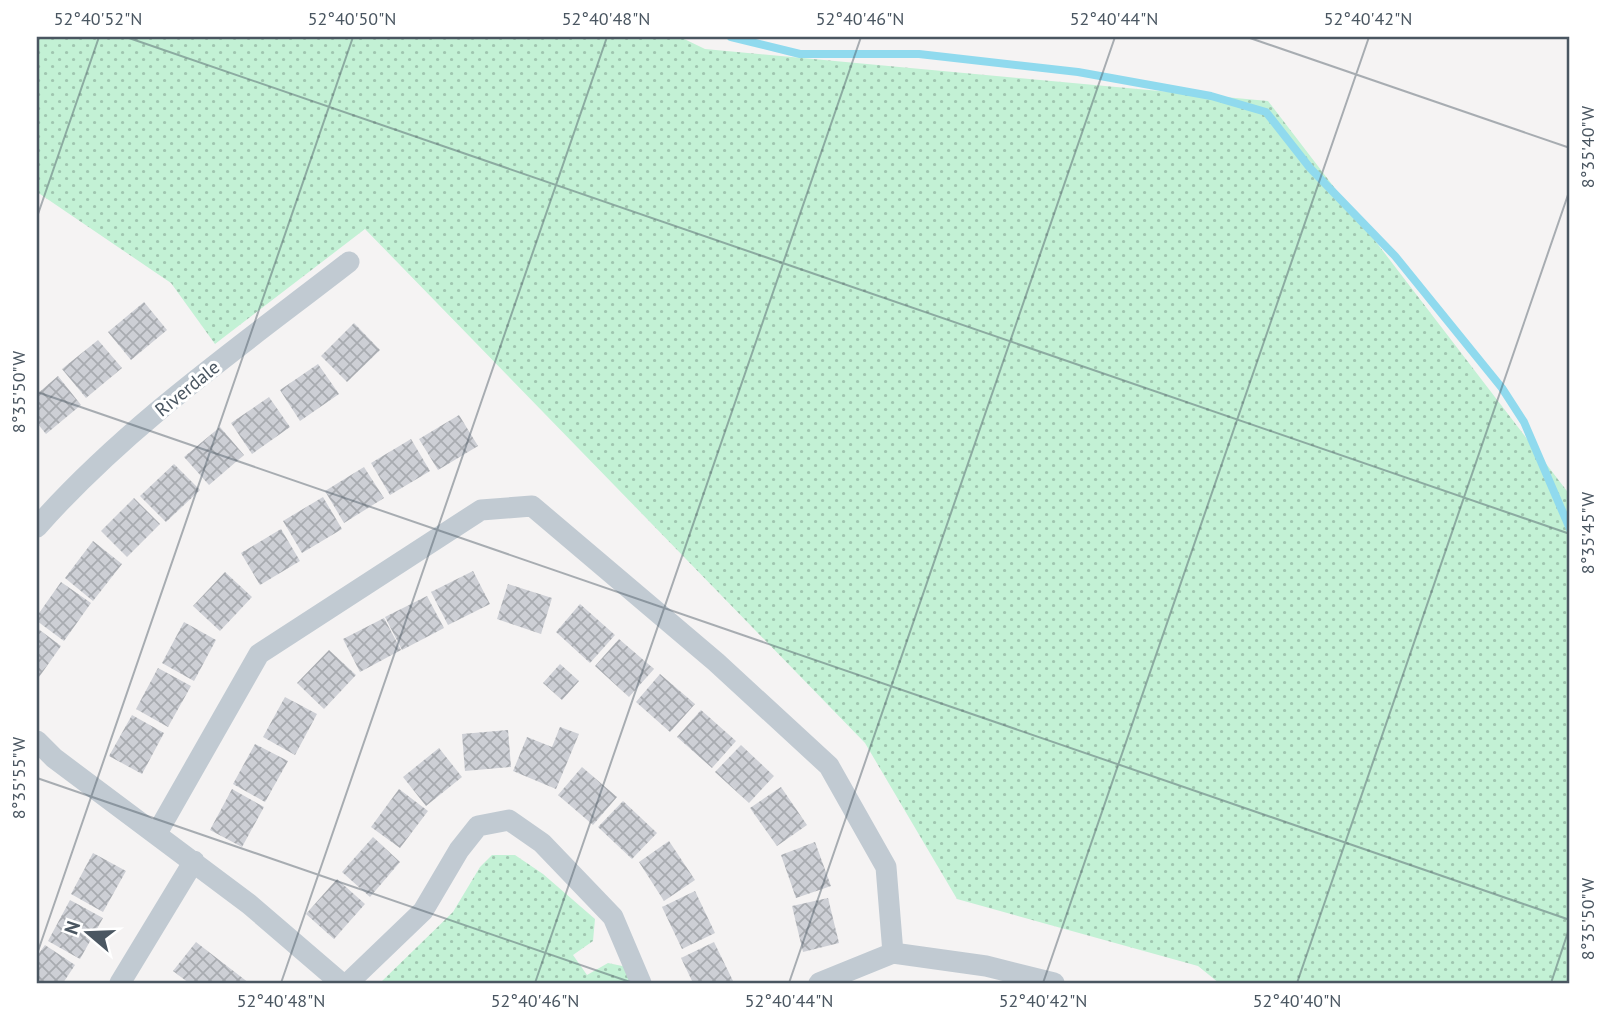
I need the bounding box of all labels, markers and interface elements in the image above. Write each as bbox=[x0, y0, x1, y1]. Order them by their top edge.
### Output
text: 52°40'52"N bbox=[54, 7, 142, 30]
text: 52°40'50"N bbox=[308, 7, 396, 30]
text: 52°40'48"N bbox=[562, 7, 650, 30]
text: 52°40'46"N bbox=[816, 7, 904, 30]
text: 52°40'44"N bbox=[1070, 7, 1158, 30]
text: 52°40'42"N bbox=[1324, 7, 1412, 30]
text: 8°35'40"W bbox=[1576, 106, 1599, 188]
text: 8°35'50"W bbox=[7, 351, 30, 433]
street label: Riverdale bbox=[150, 355, 224, 421]
text: 8°35'45"W bbox=[1576, 492, 1599, 574]
text: 8°35'55"W bbox=[7, 737, 30, 819]
text: 8°35'50"W bbox=[1576, 878, 1599, 960]
north arrow bbox=[52, 898, 122, 968]
text: N bbox=[59, 918, 85, 937]
text: 52°40'48"N bbox=[237, 989, 325, 1012]
text: 52°40'46"N bbox=[491, 989, 579, 1012]
text: 52°40'44"N bbox=[745, 989, 833, 1012]
text: 52°40'42"N bbox=[999, 989, 1087, 1012]
text: 52°40'40"N bbox=[1253, 989, 1341, 1012]

